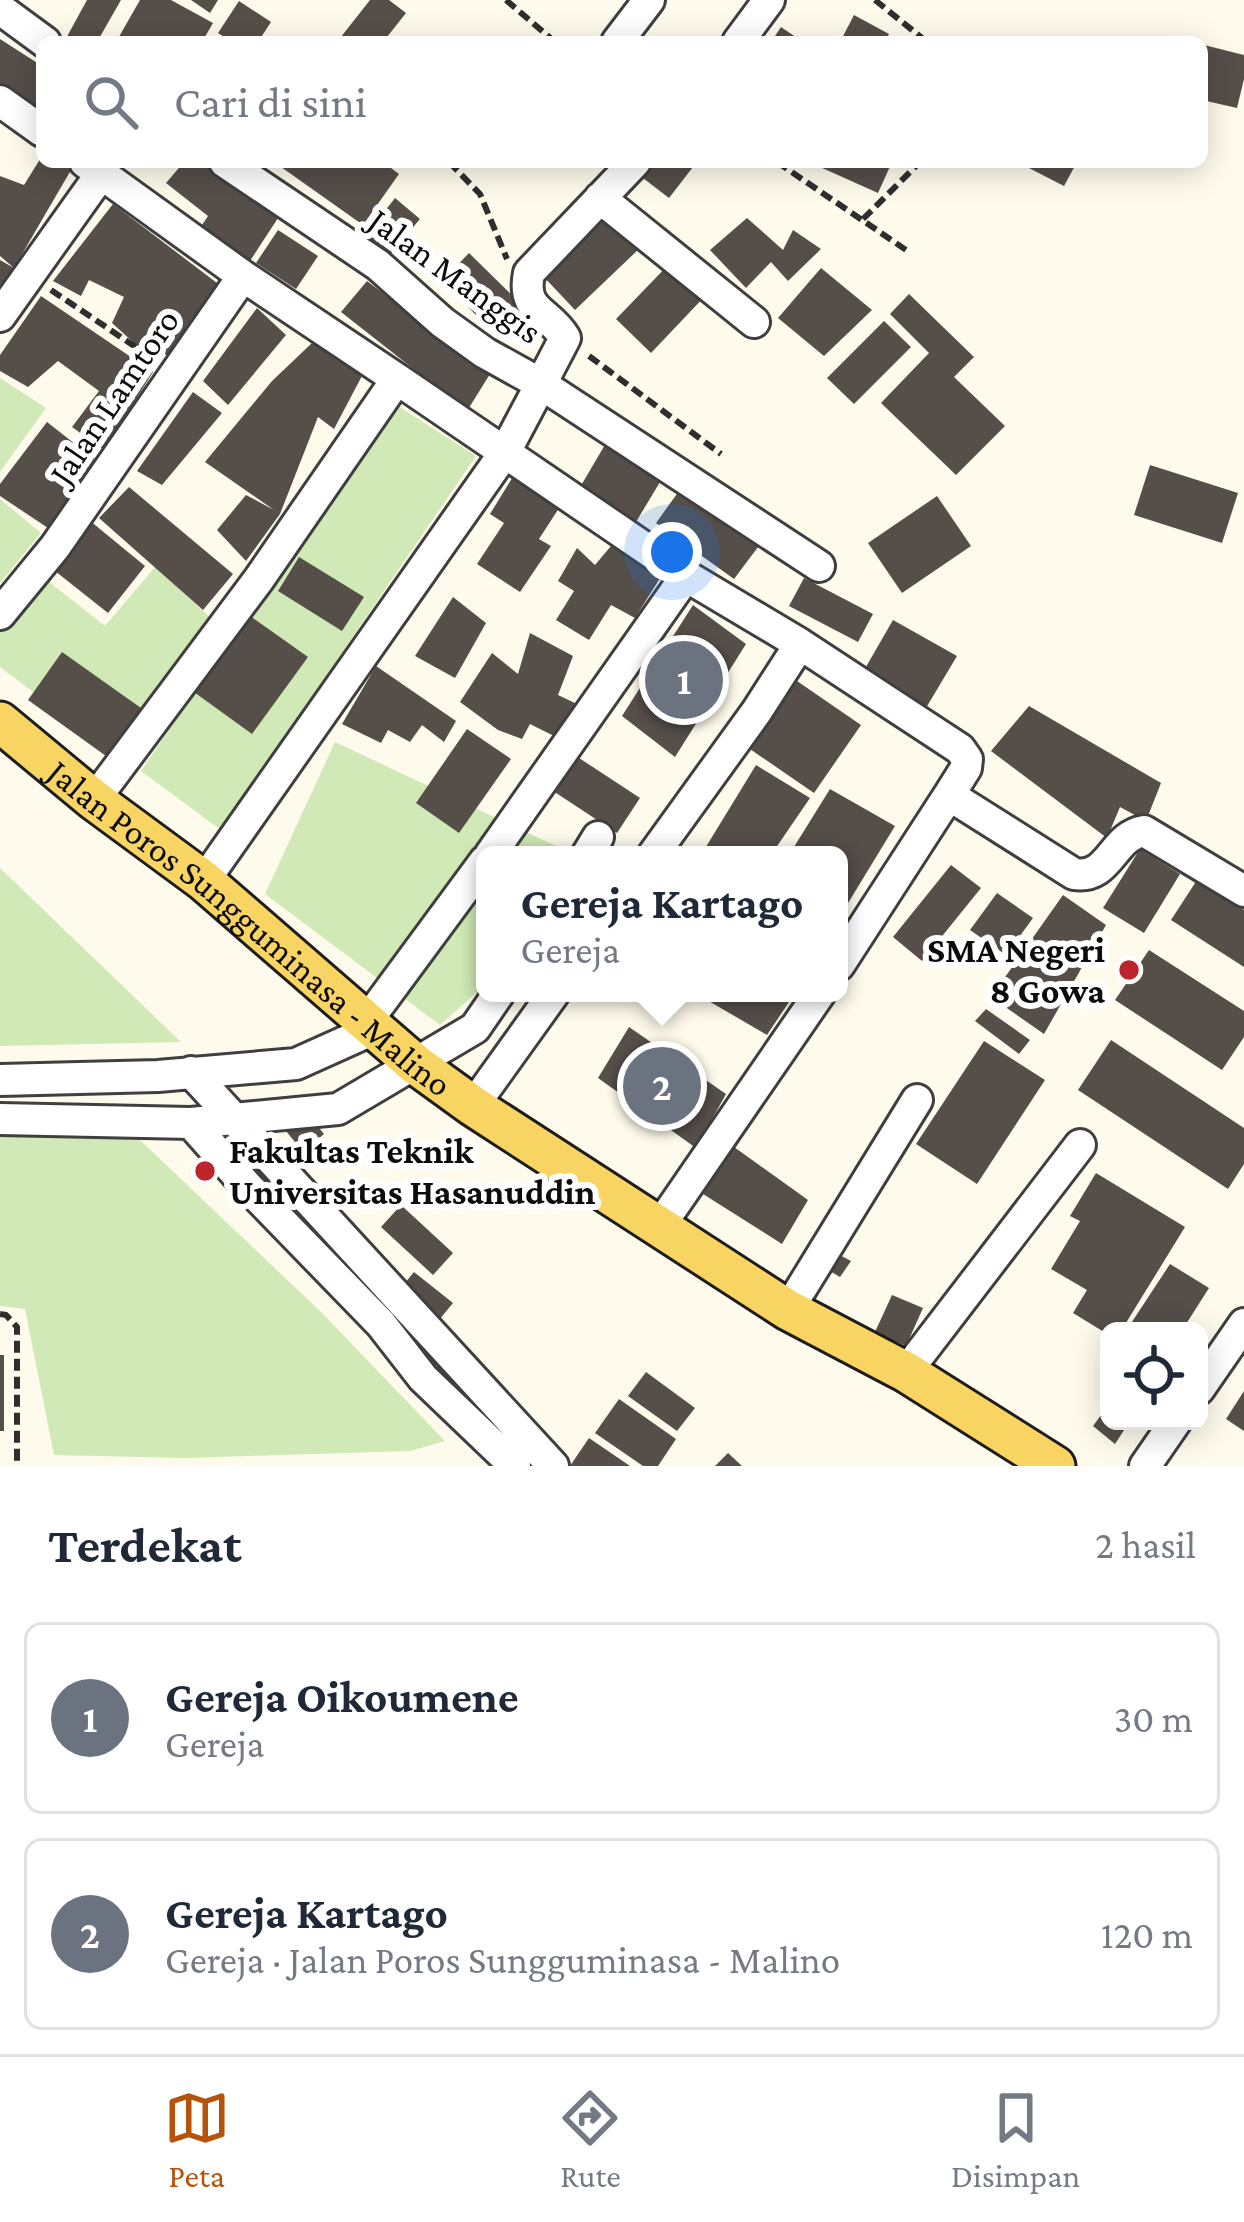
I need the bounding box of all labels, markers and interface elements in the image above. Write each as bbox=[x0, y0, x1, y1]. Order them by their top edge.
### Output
search box bbox=[36, 36, 1208, 168]
icon: search bbox=[78, 69, 144, 135]
text: Cari di sini bbox=[174, 77, 367, 127]
street label: Jalan Manggis bbox=[359, 198, 550, 352]
street label: Jalan Lamtoro bbox=[39, 301, 187, 494]
your location bbox=[642, 522, 702, 582]
pin: 1 bbox=[645, 635, 723, 725]
street label: Jalan Poros Sungguminasa - Malino bbox=[38, 750, 459, 1105]
popup bbox=[476, 846, 848, 1002]
text: Gereja Kartago bbox=[521, 878, 804, 928]
text: Gereja bbox=[521, 928, 620, 971]
place label: SMA Negeri 8 Gowa bbox=[927, 930, 1106, 1011]
marker: SMA Negeri 8 Gowa bbox=[1116, 957, 1142, 983]
pin: 2 bbox=[623, 1041, 701, 1131]
place label: Fakultas Teknik Universitas Hasanuddin bbox=[229, 1131, 596, 1212]
marker: Fakultas Teknik Universitas Hasanuddin bbox=[192, 1158, 218, 1184]
map controls bbox=[1100, 1322, 1208, 1430]
button: locate bbox=[1100, 1322, 1208, 1430]
text: Terdekat bbox=[48, 1516, 242, 1573]
text: 2 hasil bbox=[1095, 1523, 1196, 1566]
text: Gereja Oikoumene bbox=[165, 1672, 519, 1722]
text: 1 bbox=[83, 1697, 97, 1740]
text: 30 m bbox=[1114, 1697, 1193, 1740]
text: Gereja bbox=[165, 1722, 265, 1765]
text: Gereja Kartago bbox=[165, 1888, 448, 1938]
text: 2 bbox=[80, 1913, 100, 1956]
text: 120 m bbox=[1101, 1913, 1193, 1956]
text: Gereja · Jalan Poros Sungguminasa - Malino bbox=[165, 1938, 840, 1981]
tab: Peta bbox=[164, 2085, 230, 2194]
tab: Rute bbox=[557, 2085, 623, 2194]
tab: Disimpan bbox=[951, 2085, 1080, 2194]

